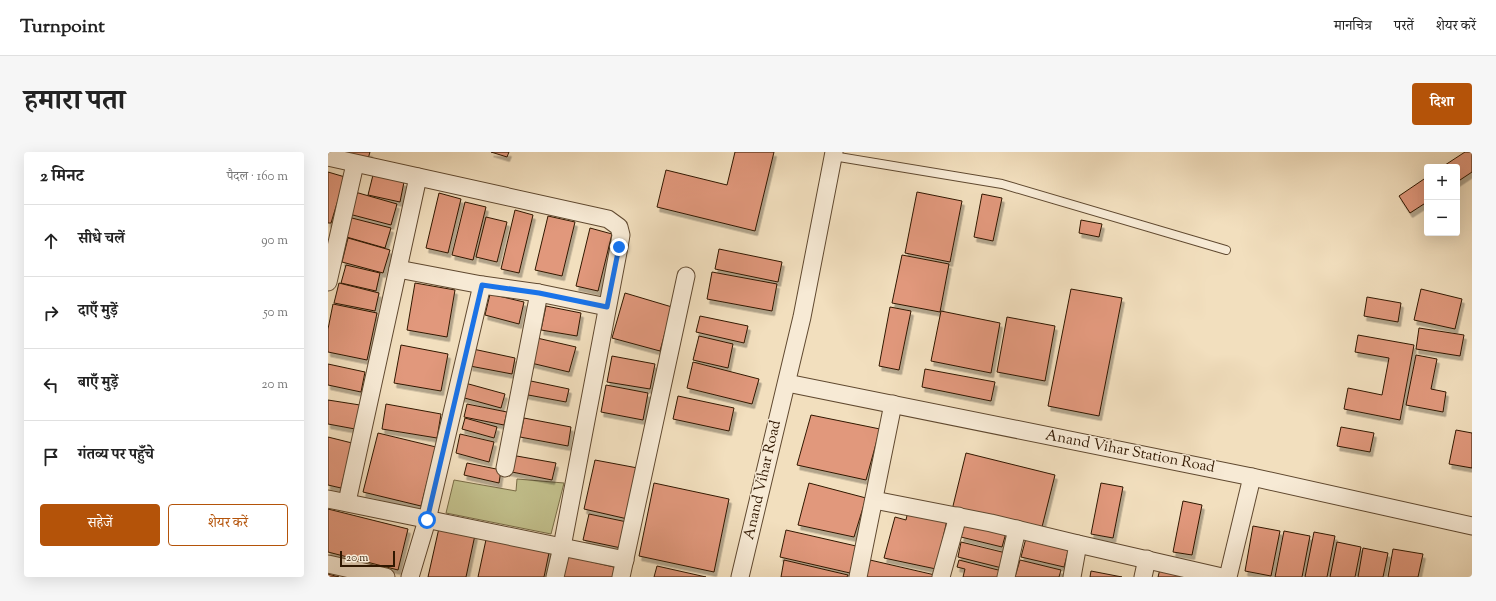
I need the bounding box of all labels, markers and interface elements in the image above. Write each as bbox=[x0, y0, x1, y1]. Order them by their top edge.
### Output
text: Turnpoint bbox=[20, 14, 105, 41]
text: मानचित्र bbox=[1334, 17, 1372, 37]
text: परतें bbox=[1394, 17, 1414, 37]
text: शेयर करें bbox=[1436, 17, 1476, 37]
text: हमारा पता bbox=[24, 82, 125, 122]
button: दिशा bbox=[1412, 83, 1472, 125]
map controls bbox=[1424, 164, 1460, 236]
button: + bbox=[1424, 164, 1460, 200]
text: 2 मिनट bbox=[40, 165, 84, 189]
text: पैदल · 160 m bbox=[227, 168, 288, 186]
button: − bbox=[1424, 200, 1460, 236]
text: सीधे चलें bbox=[78, 229, 125, 250]
icon: ahead bbox=[40, 230, 62, 252]
text: 90 m bbox=[261, 232, 288, 250]
route end bbox=[610, 238, 628, 256]
text: दाएँ मुड़ें bbox=[78, 301, 118, 322]
icon: right bbox=[40, 302, 62, 324]
text: 50 m bbox=[263, 304, 288, 322]
text: बाएँ मुड़ें bbox=[78, 373, 118, 394]
icon: left bbox=[40, 374, 62, 396]
text: 20 m bbox=[262, 376, 288, 394]
street label: Anand Vihar Road bbox=[739, 418, 787, 542]
street label: Anand Vihar Station Road bbox=[1043, 425, 1217, 479]
text: गंतव्य पर पहुँचे bbox=[78, 445, 154, 466]
icon: arrive bbox=[40, 446, 62, 468]
button: सहेजें bbox=[40, 504, 160, 546]
button: शेयर करें bbox=[168, 504, 288, 546]
route start bbox=[418, 511, 436, 529]
scale bar bbox=[340, 549, 395, 568]
text: 20 m bbox=[346, 550, 368, 566]

